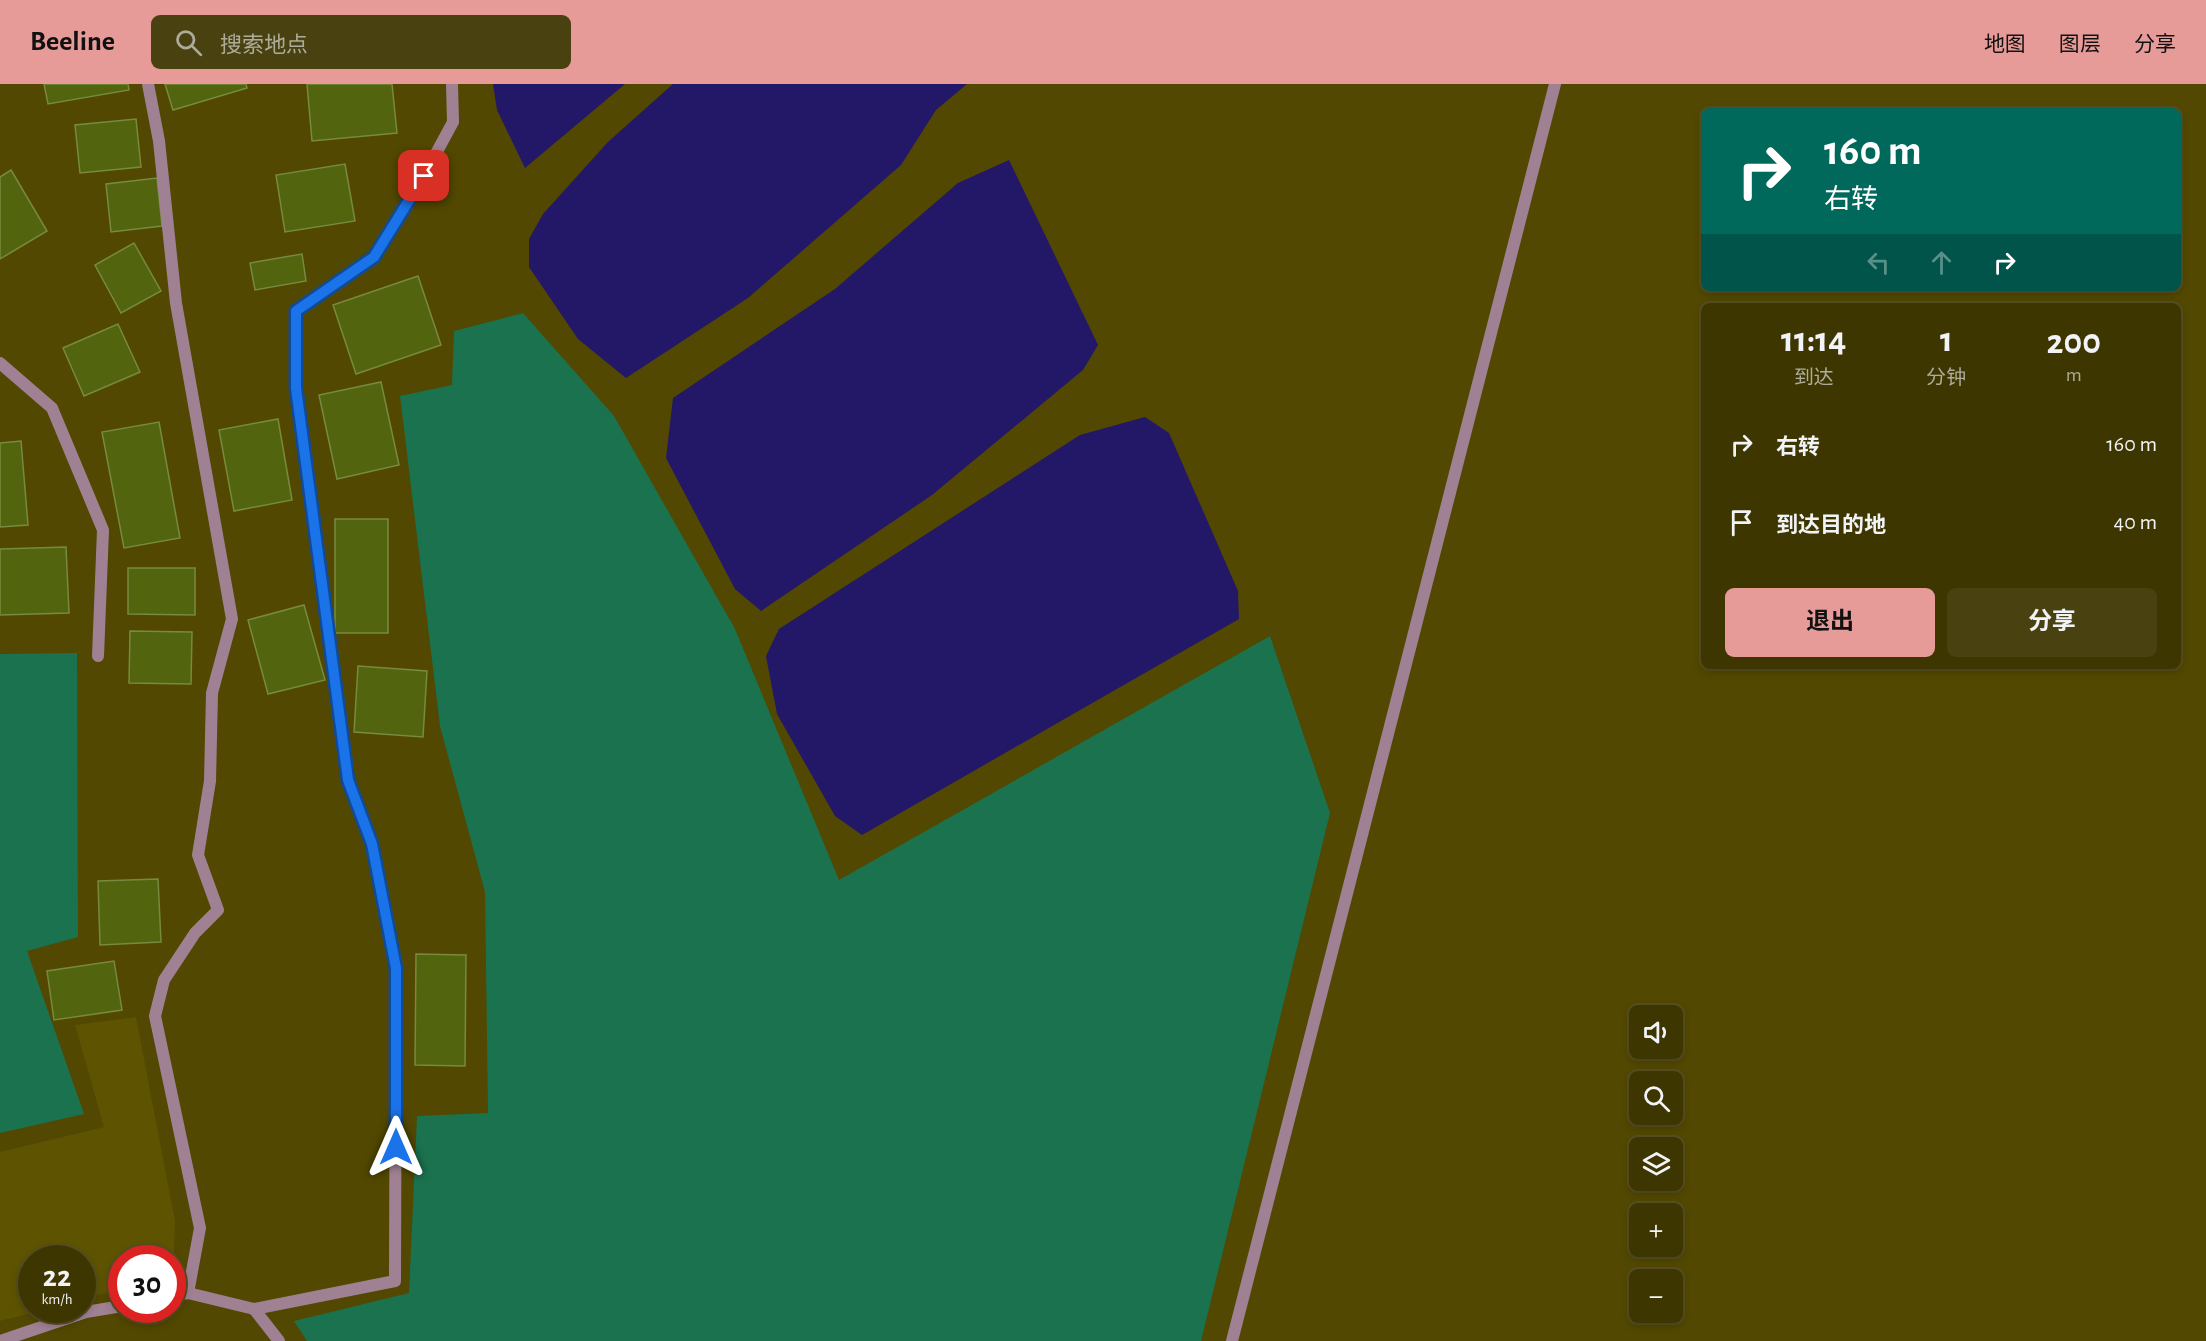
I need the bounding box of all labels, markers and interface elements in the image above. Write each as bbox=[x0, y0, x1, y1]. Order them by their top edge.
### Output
search box bbox=[151, 15, 571, 69]
icon: search bbox=[172, 26, 205, 59]
text: Beeline bbox=[30, 28, 115, 56]
text: 搜索地点 bbox=[220, 34, 308, 56]
text: 地图 bbox=[1984, 34, 2026, 55]
text: 图层 bbox=[2059, 34, 2101, 55]
text: 分享 bbox=[2134, 34, 2176, 55]
text: 160 m bbox=[1824, 130, 1922, 172]
icon: right bbox=[1725, 132, 1803, 210]
pin bbox=[398, 150, 449, 201]
icon: arrive bbox=[407, 159, 440, 192]
text: 右转 bbox=[1824, 186, 1878, 213]
icon: left bbox=[1862, 246, 1895, 279]
icon: ahead bbox=[1925, 246, 1958, 279]
icon: right bbox=[1988, 246, 2021, 279]
text: 11:14 bbox=[1781, 322, 1846, 358]
text: 1 bbox=[1940, 322, 1953, 358]
text: 200 bbox=[2046, 324, 2101, 360]
text: m bbox=[2066, 365, 2082, 385]
text: 到达 bbox=[1794, 368, 1834, 388]
text: 分钟 bbox=[1926, 368, 1966, 388]
icon: right bbox=[1725, 428, 1758, 461]
text: 160 m bbox=[2106, 433, 2157, 455]
text: 右转 bbox=[1776, 436, 1820, 458]
icon: arrive bbox=[1725, 506, 1758, 539]
text: 40 m bbox=[2114, 511, 2157, 533]
text: 到达目的地 bbox=[1776, 514, 1886, 536]
button: 退出 bbox=[1725, 588, 1935, 657]
button: 分享 bbox=[1947, 588, 2157, 657]
map controls bbox=[1629, 1005, 1683, 1323]
button: sound bbox=[1629, 1005, 1683, 1059]
button: search bbox=[1629, 1071, 1683, 1125]
position arrow bbox=[364, 1115, 428, 1179]
button: layers bbox=[1629, 1137, 1683, 1191]
button: + bbox=[1629, 1203, 1683, 1257]
speed limit sign: 30 bbox=[108, 1245, 186, 1323]
text: 22 bbox=[43, 1262, 71, 1292]
button: − bbox=[1629, 1269, 1683, 1323]
text: km/h bbox=[42, 1292, 72, 1307]

